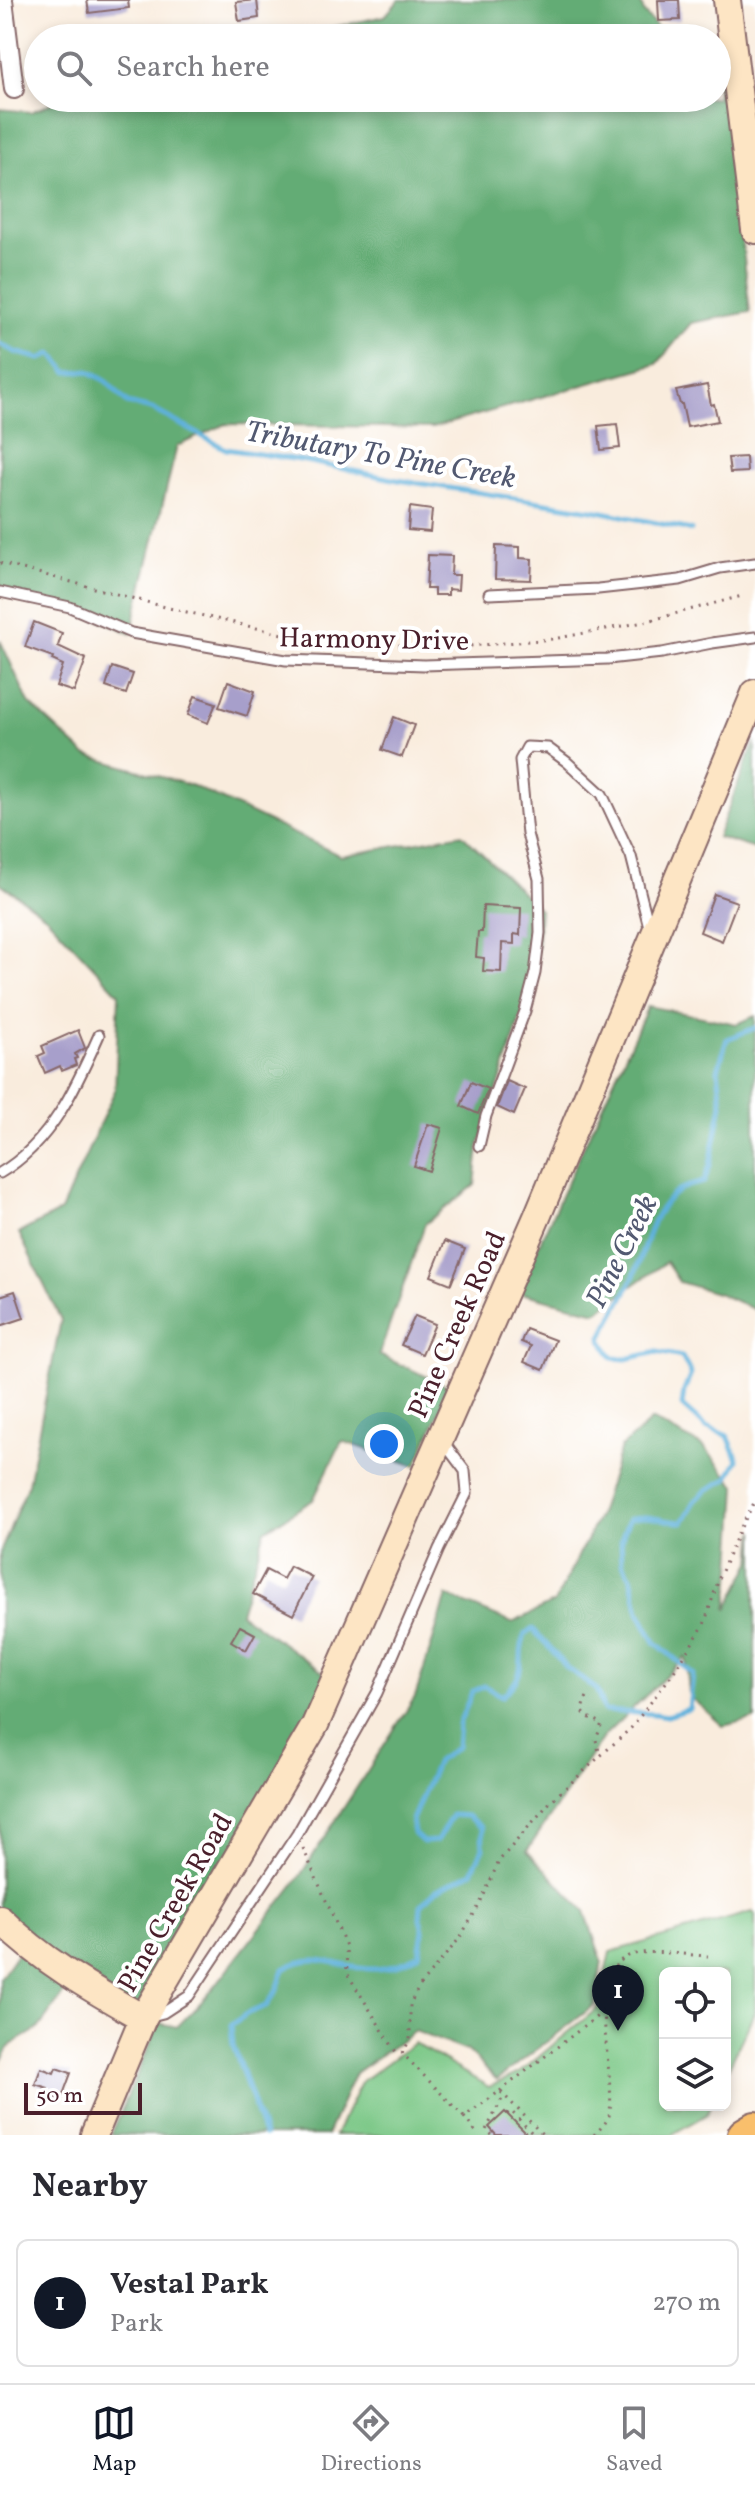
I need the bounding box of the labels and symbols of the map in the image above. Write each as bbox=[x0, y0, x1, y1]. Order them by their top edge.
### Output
water label: Tributary To Pine Creek bbox=[242, 412, 519, 500]
street label: Harmony Drive bbox=[278, 619, 469, 662]
water label: Pine Creek bbox=[576, 1188, 669, 1316]
street label: Pine Creek Road bbox=[400, 1225, 517, 1425]
your location bbox=[364, 1424, 404, 1464]
street label: Pine Creek Road bbox=[109, 1806, 243, 2000]
pin: 1 bbox=[592, 1965, 644, 2031]
scale bar bbox=[24, 2079, 142, 2115]

